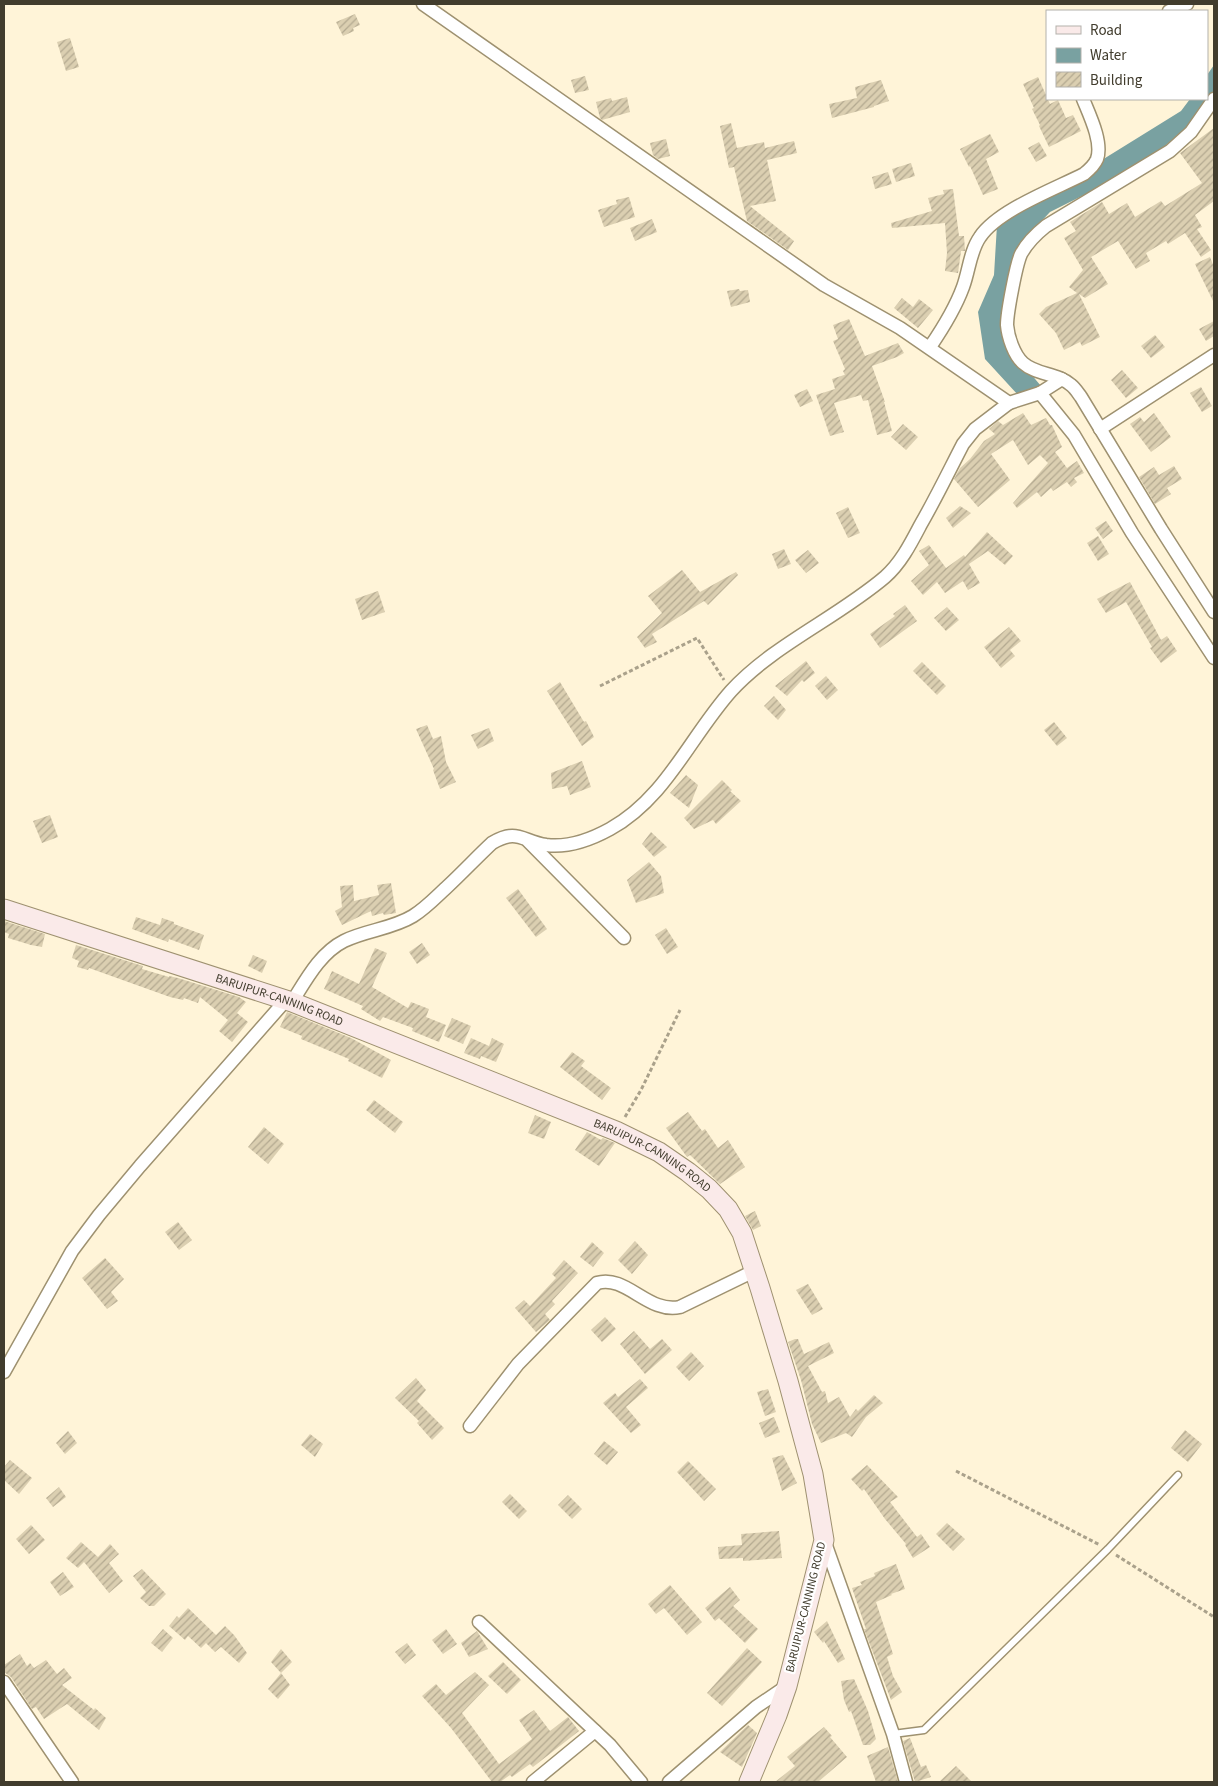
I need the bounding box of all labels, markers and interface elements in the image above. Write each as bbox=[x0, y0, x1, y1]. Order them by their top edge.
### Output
legend bbox=[1046, 10, 1208, 100]
text: Road bbox=[1090, 20, 1122, 41]
text: Water bbox=[1090, 45, 1127, 66]
text: Building bbox=[1090, 70, 1143, 91]
street label: BARUIPUR-CANNING ROAD bbox=[213, 969, 346, 1030]
street label: BARUIPUR-CANNING ROAD bbox=[591, 1114, 715, 1196]
street label: BARUIPUR-CANNING ROAD bbox=[782, 1540, 830, 1674]

